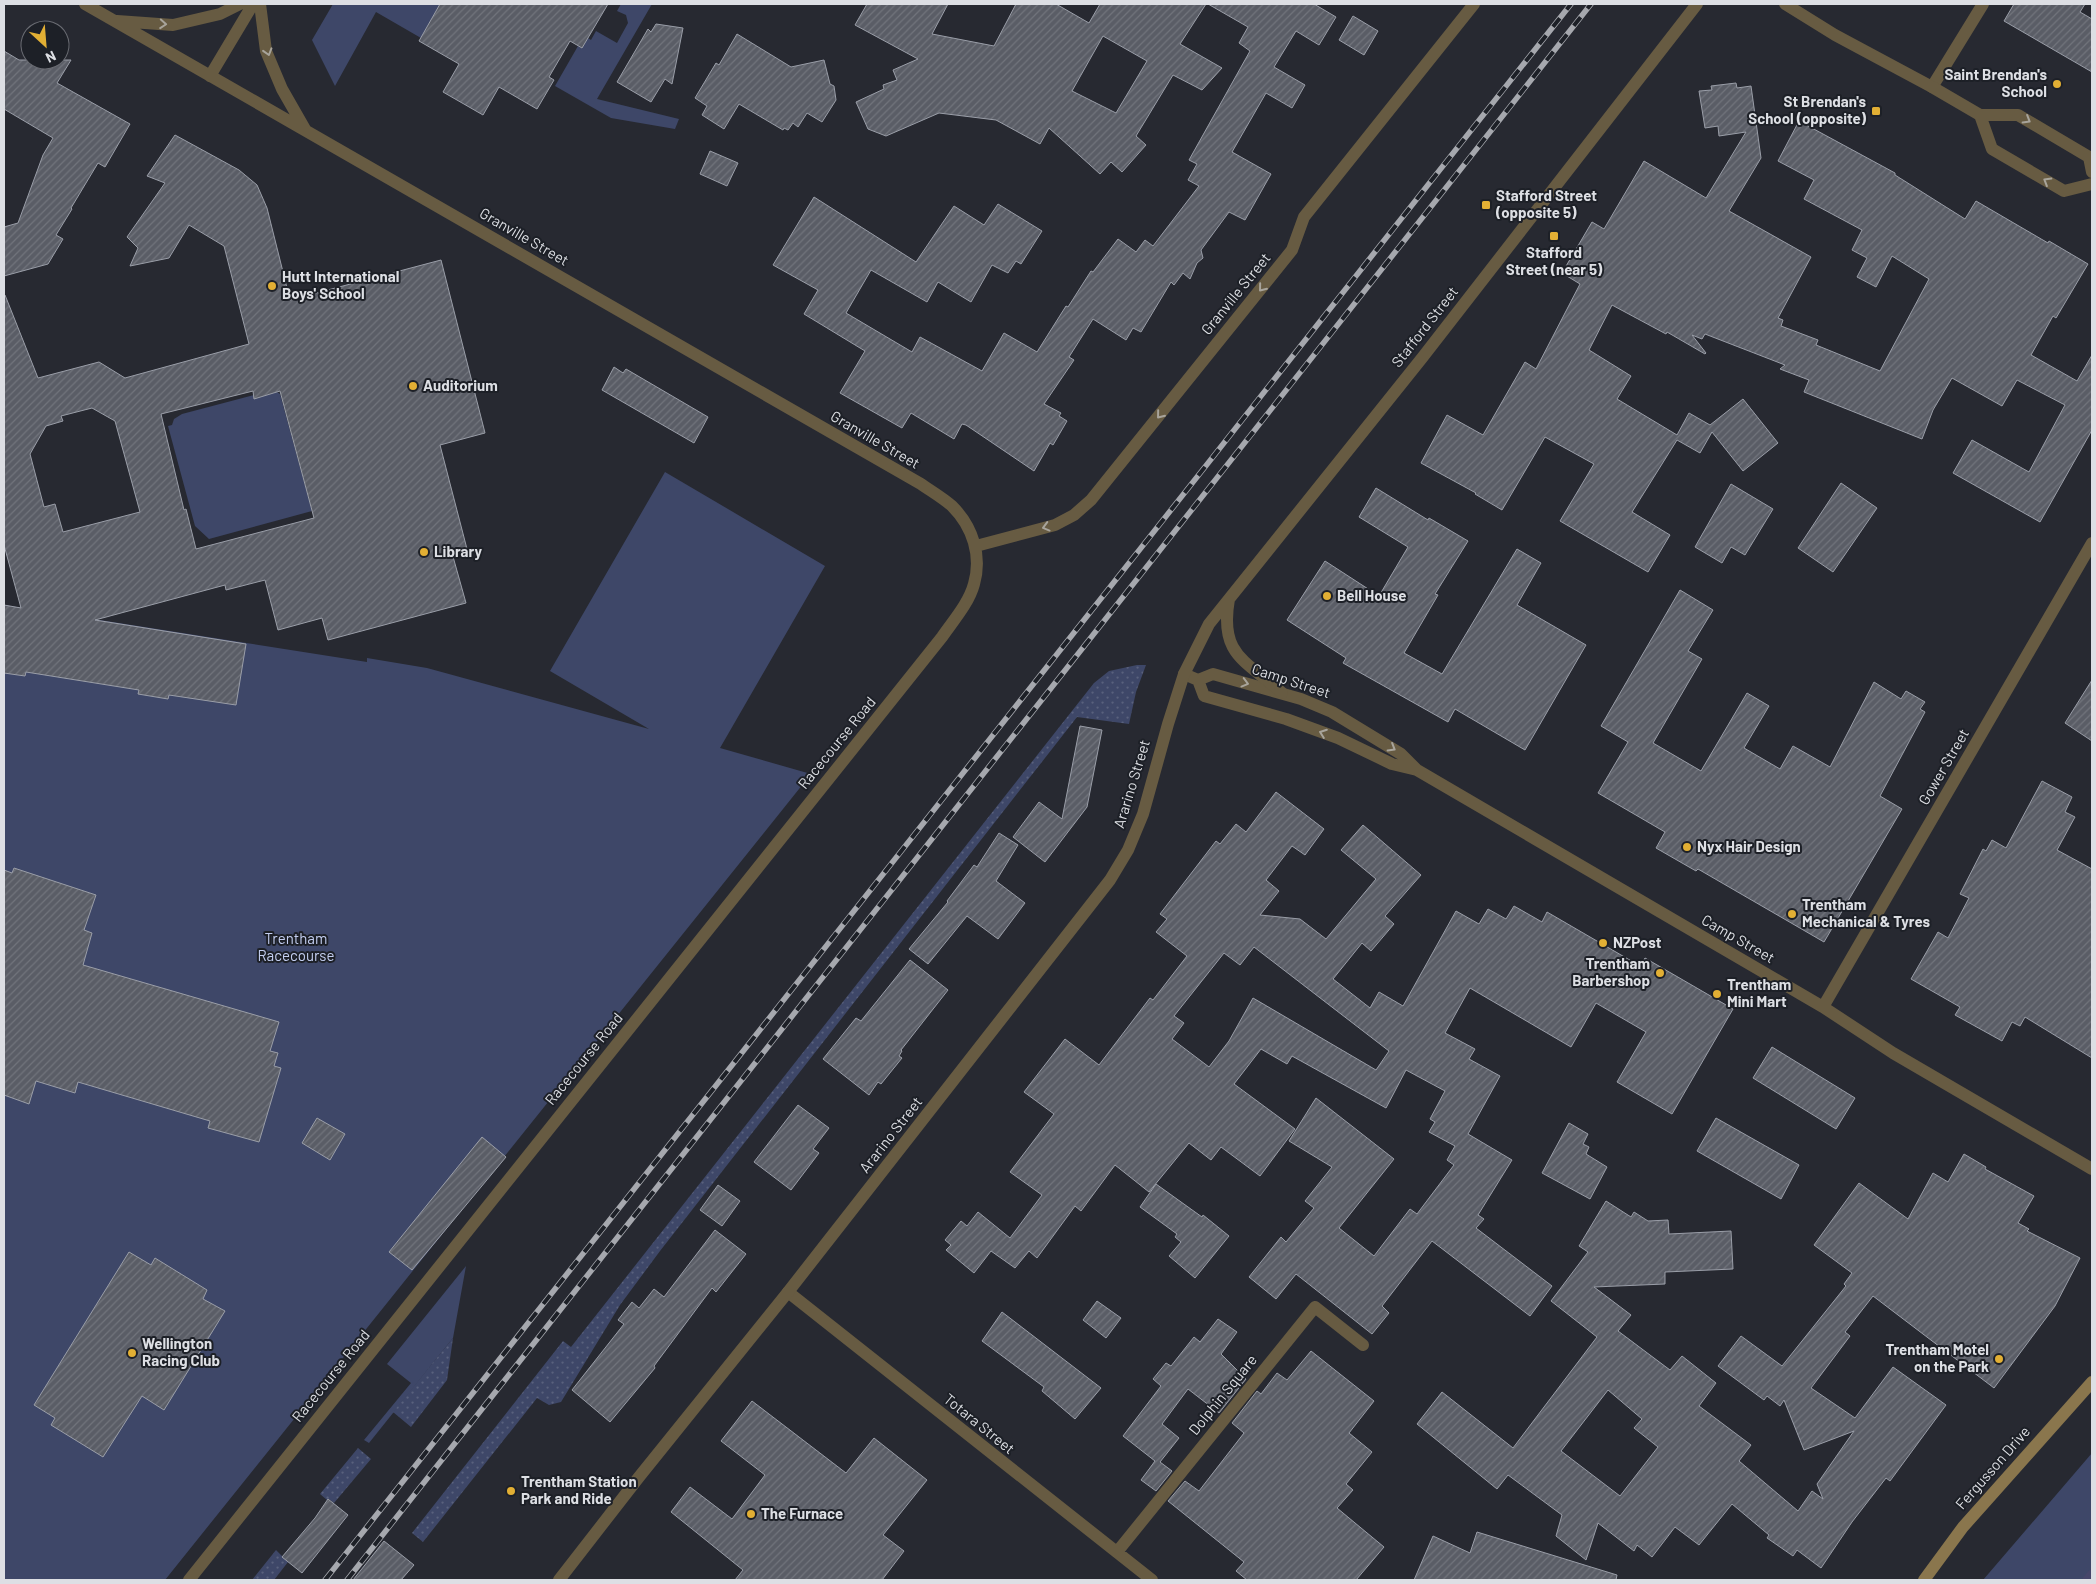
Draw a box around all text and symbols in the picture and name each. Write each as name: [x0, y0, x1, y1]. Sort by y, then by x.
one-way arrow: [160, 19, 168, 30]
north arrow: [20, 20, 70, 70]
text: N: [43, 47, 59, 67]
one-way arrow: [262, 47, 272, 55]
place label: Saint Brendan's School: [1945, 65, 2047, 100]
marker: Saint Brendan's School: [2051, 78, 2063, 90]
place label: St Brendan's School (opposite): [1748, 92, 1867, 127]
marker: St Brendan's School (opposite): [1870, 105, 1882, 117]
one-way arrow: [2021, 114, 2030, 124]
one-way arrow: [2044, 178, 2053, 188]
place label: Stafford Street (opposite 5): [1495, 186, 1597, 221]
marker: Stafford Street (opposite 5): [1480, 199, 1492, 211]
street label: Granville Street: [477, 203, 572, 269]
marker: Stafford Street (near 5): [1548, 230, 1560, 242]
place label: Stafford Street (near 5): [1506, 243, 1603, 278]
street label: Granville Street: [1197, 249, 1274, 338]
place label: Hutt International Boys' School: [282, 267, 399, 302]
marker: Hutt International Boys' School: [266, 280, 278, 292]
street label: Stafford Street: [1387, 282, 1461, 370]
one-way arrow: [1258, 283, 1267, 292]
place label: Auditorium: [423, 376, 498, 394]
marker: Auditorium: [407, 380, 419, 392]
street label: Granville Street: [828, 406, 923, 472]
one-way arrow: [1157, 409, 1165, 418]
one-way arrow: [1042, 521, 1051, 532]
place label: Library: [434, 542, 482, 560]
marker: Library: [418, 546, 430, 558]
place label: Bell House: [1337, 586, 1406, 604]
marker: Bell House: [1321, 590, 1333, 602]
street label: Camp Street: [1250, 659, 1333, 701]
one-way arrow: [1240, 677, 1248, 687]
street label: Racecourse Road: [794, 693, 879, 792]
street label: Gower Street: [1914, 725, 1972, 808]
one-way arrow: [1319, 729, 1328, 739]
street label: Ararino Street: [1109, 737, 1153, 830]
one-way arrow: [1386, 742, 1395, 752]
place label: Nyx Hair Design: [1697, 837, 1801, 855]
marker: Nyx Hair Design: [1681, 841, 1693, 853]
place label: Trentham Mechanical & Tyres: [1802, 895, 1930, 930]
marker: Trentham Mechanical & Tyres: [1786, 908, 1798, 920]
street label: Camp Street: [1699, 910, 1778, 966]
park label: Trentham Racecourse: [257, 929, 335, 964]
place label: NZPost: [1613, 933, 1662, 951]
marker: NZPost: [1597, 937, 1609, 949]
place label: Trentham Barbershop: [1572, 954, 1650, 989]
marker: Trentham Barbershop: [1654, 967, 1666, 979]
place label: Trentham Mini Mart: [1727, 975, 1791, 1010]
marker: Trentham Mini Mart: [1711, 988, 1723, 1000]
street label: Racecourse Road: [541, 1009, 626, 1108]
street label: Ararino Street: [855, 1093, 925, 1176]
street label: Racecourse Road: [288, 1326, 373, 1425]
place label: Wellington Racing Club: [142, 1334, 220, 1369]
place label: Trentham Motel on the Park: [1885, 1340, 1989, 1375]
marker: Wellington Racing Club: [126, 1347, 138, 1359]
street label: Dolphin Square: [1184, 1351, 1260, 1438]
marker: Trentham Motel on the Park: [1993, 1353, 2005, 1365]
street label: Totara Street: [941, 1389, 1019, 1457]
street label: Fergusson Drive: [1951, 1422, 2033, 1513]
place label: Trentham Station Park and Ride: [521, 1472, 637, 1507]
marker: Trentham Station Park and Ride: [505, 1485, 517, 1497]
place label: The Furnace: [761, 1504, 843, 1522]
marker: The Furnace: [745, 1508, 757, 1520]

